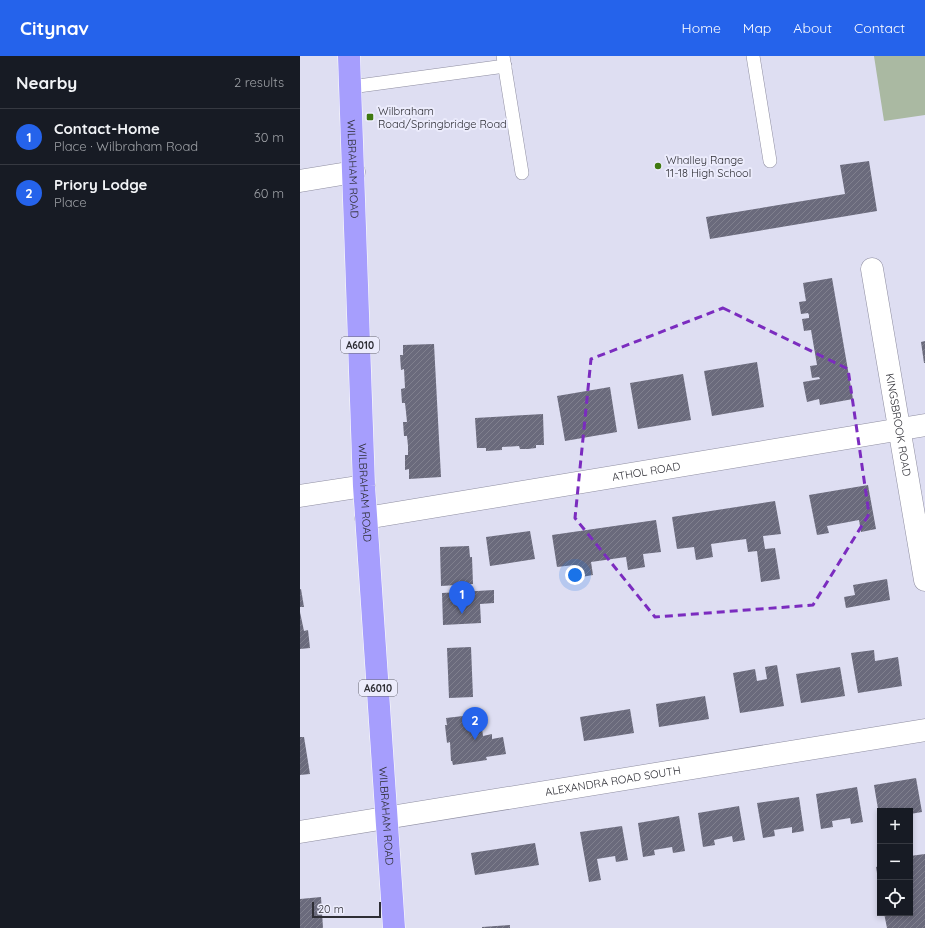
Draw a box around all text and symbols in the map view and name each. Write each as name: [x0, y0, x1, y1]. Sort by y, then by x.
text: Citynav: [20, 16, 89, 40]
text: Home: [682, 19, 721, 37]
text: Map: [743, 19, 771, 37]
text: About: [793, 19, 832, 37]
text: Contact: [854, 19, 905, 37]
text: Nearby: [16, 72, 77, 93]
text: 2 results: [234, 74, 284, 90]
place label: Wilbraham Road/Springbridge Road: [378, 104, 507, 131]
marker: Wilbraham Road/Springbridge Road: [365, 112, 375, 122]
text: Contact-Home: [54, 119, 160, 138]
street label: WILBRAHAM ROAD: [344, 119, 362, 219]
text: 1: [26, 129, 32, 145]
text: 30 m: [254, 129, 284, 145]
text: Place · Wilbraham Road: [54, 138, 198, 154]
place label: Whalley Range 11-18 High School: [666, 153, 751, 180]
marker: Whalley Range 11-18 High School: [653, 161, 663, 171]
text: Priory Lodge: [54, 175, 147, 194]
text: 2: [25, 185, 33, 201]
text: 60 m: [254, 185, 284, 201]
text: Place: [54, 194, 87, 210]
road number: A6010: [341, 337, 379, 353]
street label: KINGSBROOK ROAD: [883, 372, 914, 478]
street label: WILBRAHAM ROAD: [356, 443, 375, 543]
street label: ATHOL ROAD: [611, 459, 681, 484]
your location: [565, 565, 585, 585]
pin: 1: [449, 581, 475, 614]
road number: A6010: [359, 680, 397, 696]
pin: 2: [462, 707, 488, 740]
street label: ALEXANDRA ROAD SOUTH: [544, 763, 682, 799]
street label: WILBRAHAM ROAD: [376, 766, 397, 866]
map controls: [877, 808, 913, 916]
button: +: [877, 808, 913, 844]
button: −: [877, 844, 913, 880]
button: locate: [877, 880, 913, 916]
scale bar: [312, 900, 381, 919]
text: 20 m: [318, 902, 344, 916]

